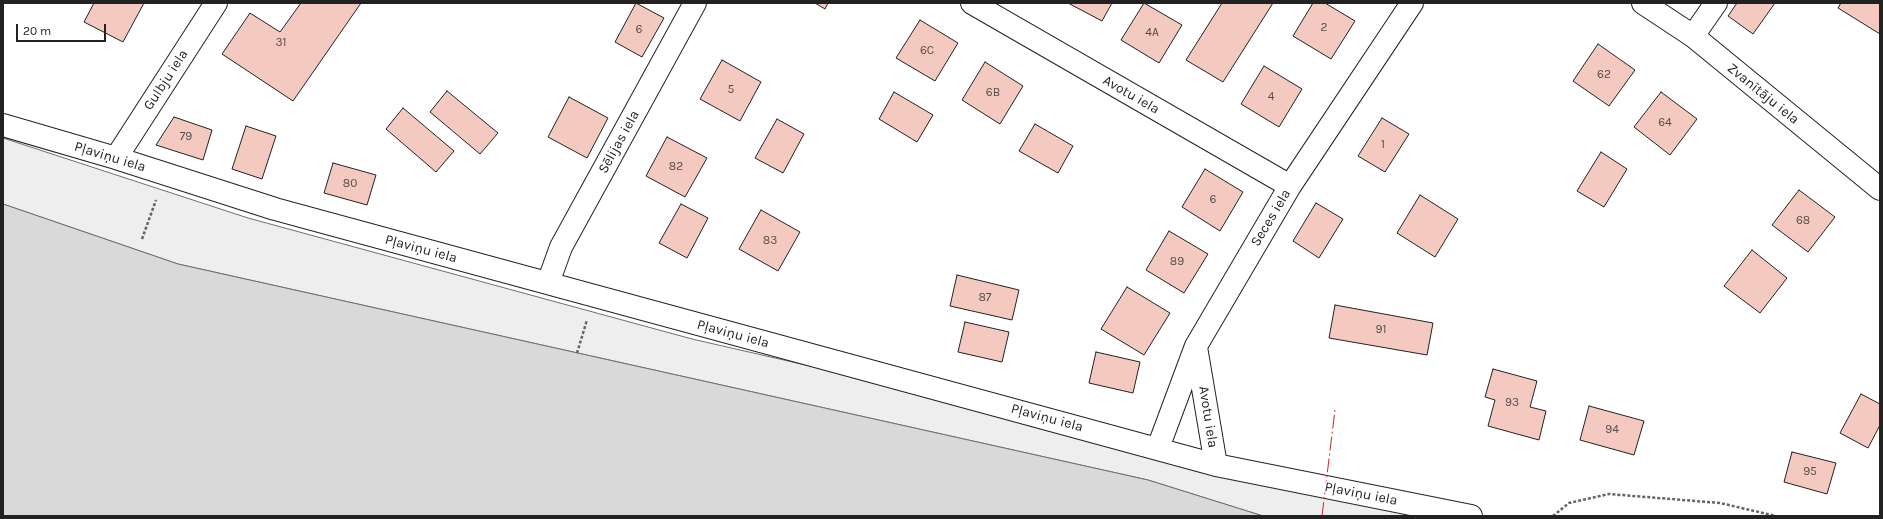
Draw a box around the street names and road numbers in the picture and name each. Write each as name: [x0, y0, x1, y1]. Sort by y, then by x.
street label: Gulbju iela: [140, 47, 192, 113]
street label: Zvanītāju iela: [1724, 60, 1802, 128]
street label: Avotu iela: [1100, 72, 1162, 118]
street label: Sēlijas iela: [595, 108, 643, 176]
street label: Pļaviņu iela: [72, 138, 148, 176]
street label: Seces iela: [1247, 186, 1295, 250]
street label: Pļaviņu iela: [383, 231, 459, 267]
street label: Pļaviņu iela: [695, 316, 771, 352]
street label: Avotu iela: [1195, 385, 1221, 449]
street label: Pļaviņu iela: [1009, 400, 1085, 436]
street label: Pļaviņu iela: [1323, 479, 1399, 509]

